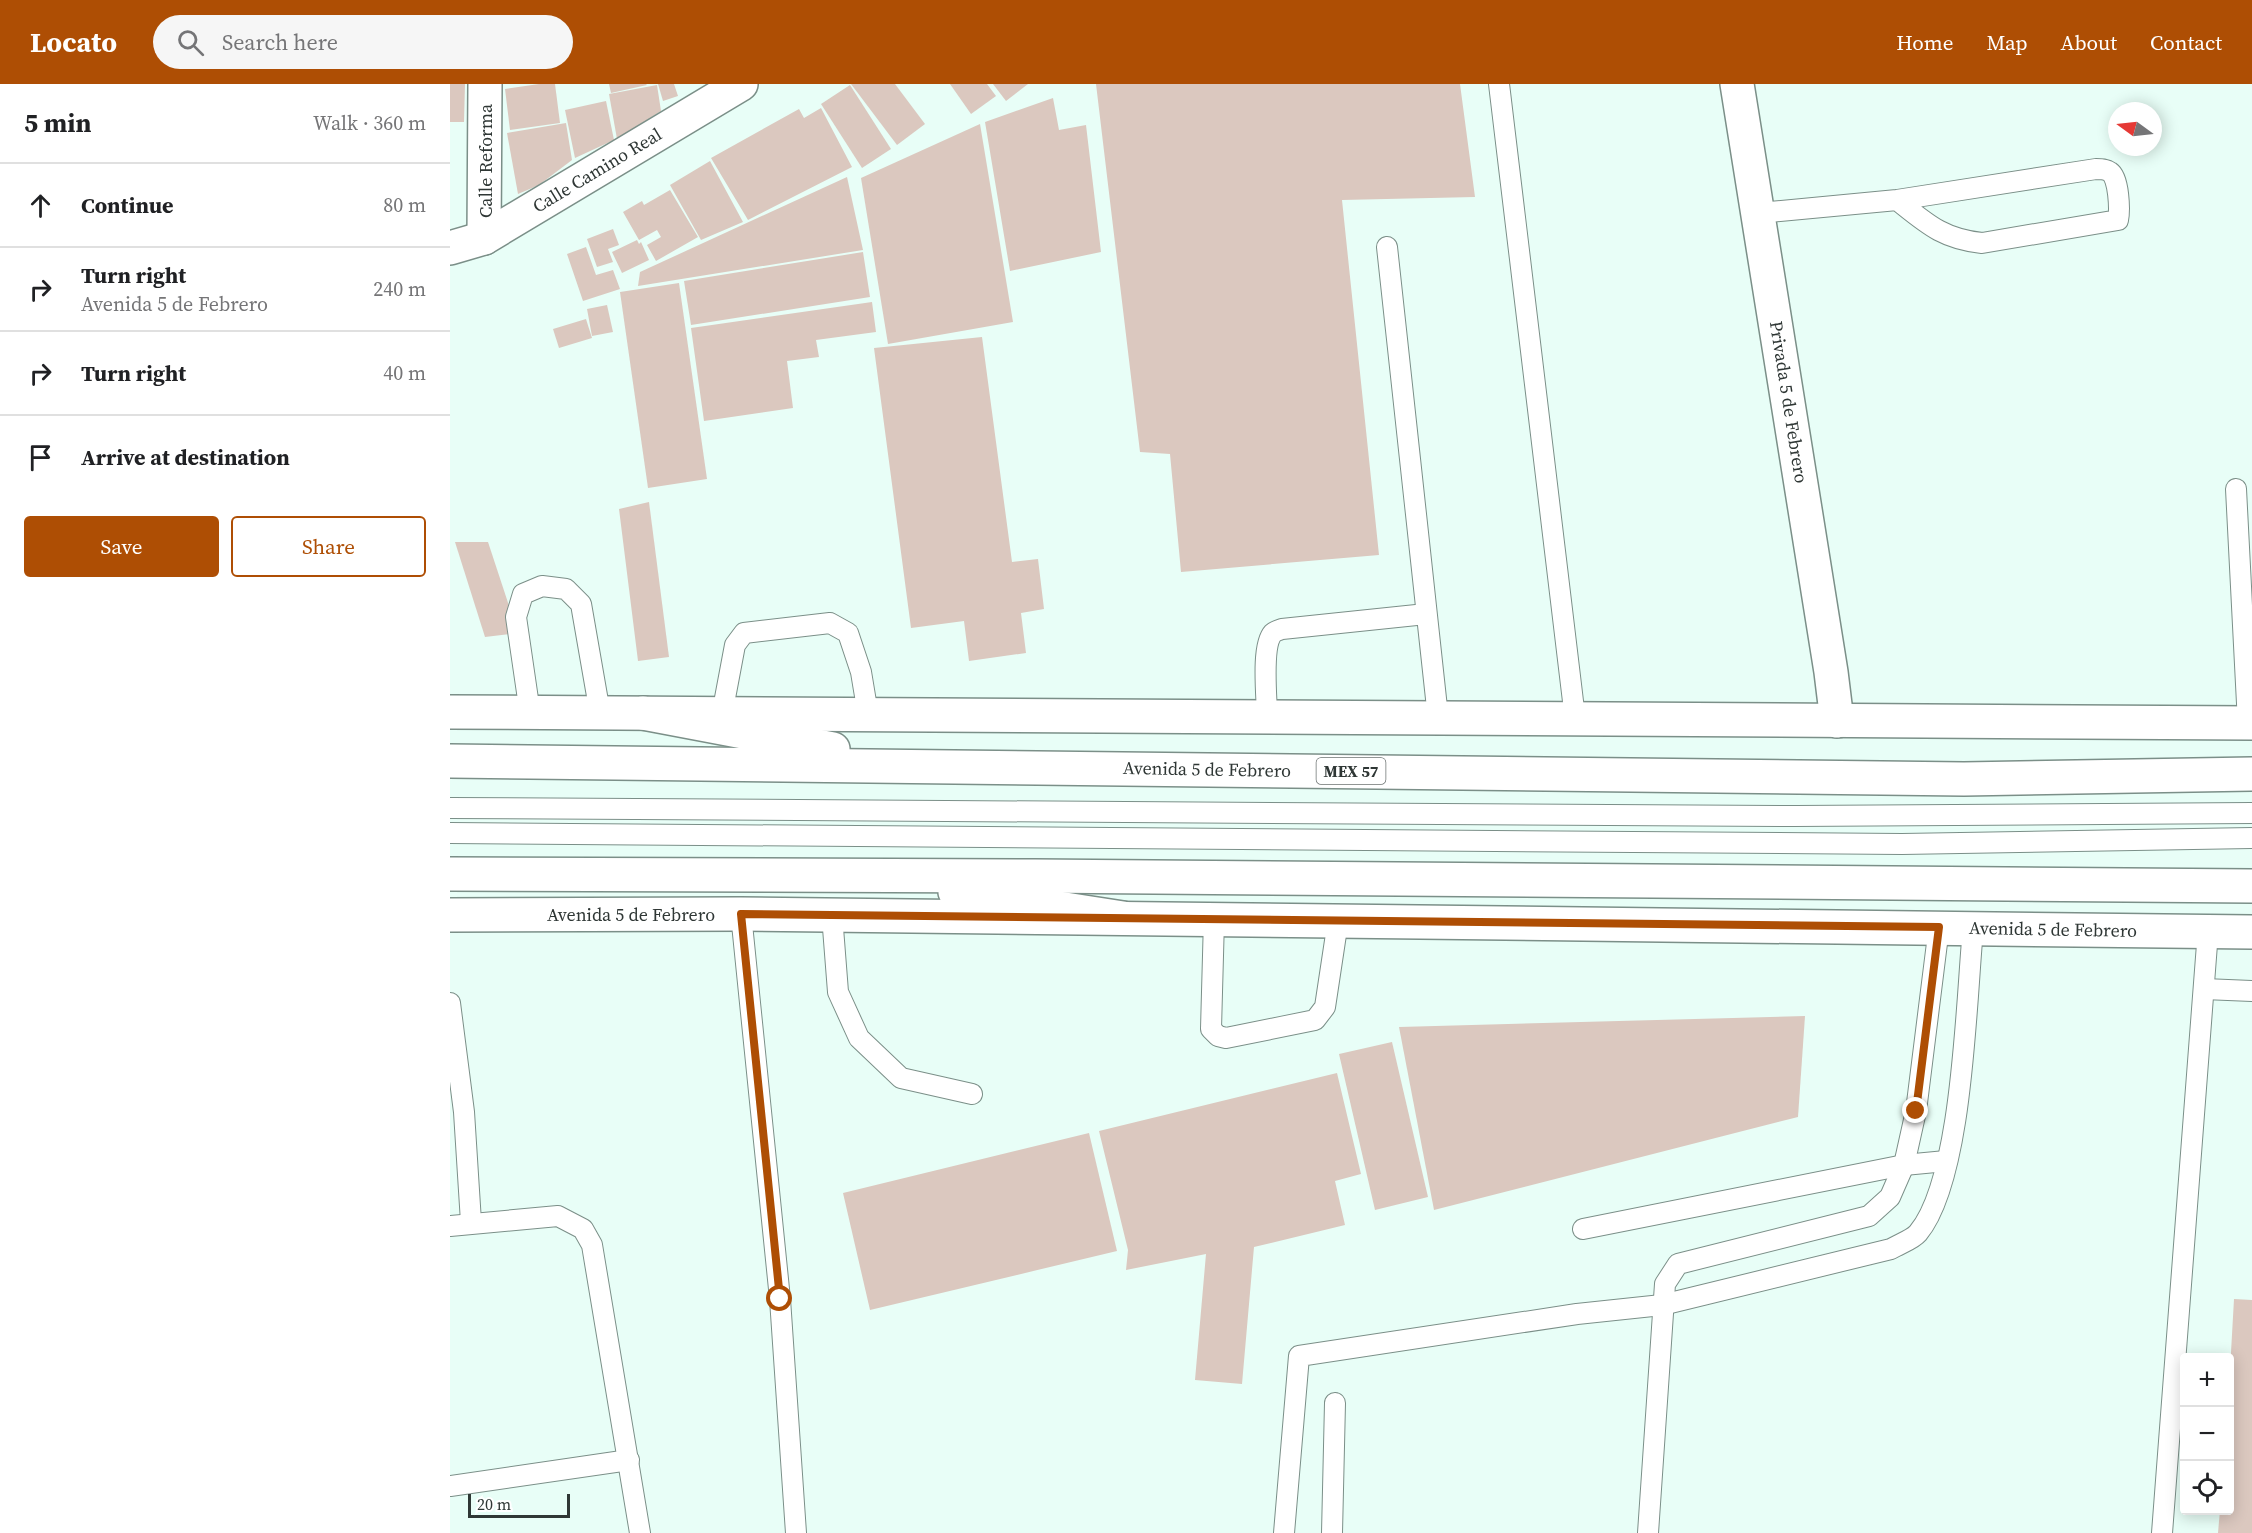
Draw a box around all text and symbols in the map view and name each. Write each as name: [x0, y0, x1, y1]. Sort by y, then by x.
search box: [153, 15, 573, 69]
text: Locato: [30, 23, 117, 61]
icon: search: [174, 26, 207, 59]
text: Search here: [222, 27, 338, 57]
text: Home: [1896, 28, 1954, 57]
text: Map: [1987, 28, 2028, 57]
text: About: [2061, 28, 2117, 57]
text: Contact: [2150, 28, 2222, 57]
north arrow: [2108, 102, 2162, 156]
street label: Calle Reforma: [473, 103, 498, 218]
text: 5 min: [24, 105, 91, 141]
text: Walk · 360 m: [313, 109, 426, 137]
street label: Calle Camino Real: [528, 122, 666, 218]
icon: ahead: [24, 189, 57, 222]
text: Continue: [81, 190, 174, 220]
text: 80 m: [383, 191, 426, 219]
text: Turn right: [81, 260, 186, 290]
icon: right: [24, 273, 57, 306]
text: 240 m: [373, 275, 426, 303]
text: Avenida 5 de Febrero: [81, 290, 268, 318]
street label: Privada 5 de Febrero: [1764, 319, 1814, 485]
icon: right: [24, 357, 57, 390]
text: Turn right: [81, 358, 186, 388]
text: 40 m: [383, 359, 426, 387]
icon: arrive: [24, 441, 57, 474]
text: Arrive at destination: [81, 442, 290, 472]
button: Save: [24, 516, 219, 577]
button: Share: [231, 516, 426, 577]
street label: Avenida 5 de Febrero: [1123, 755, 1291, 783]
road number: MEX 57: [1316, 758, 1386, 784]
street label: Avenida 5 de Febrero: [547, 902, 715, 927]
street label: Avenida 5 de Febrero: [1969, 915, 2137, 943]
route end: [1902, 1097, 1928, 1123]
route start: [766, 1285, 792, 1311]
map controls: [2180, 1353, 2234, 1515]
button: +: [2180, 1353, 2234, 1407]
button: −: [2180, 1407, 2234, 1461]
button: locate: [2180, 1461, 2234, 1515]
scale bar: [468, 1491, 570, 1518]
text: 20 m: [477, 1493, 511, 1515]

